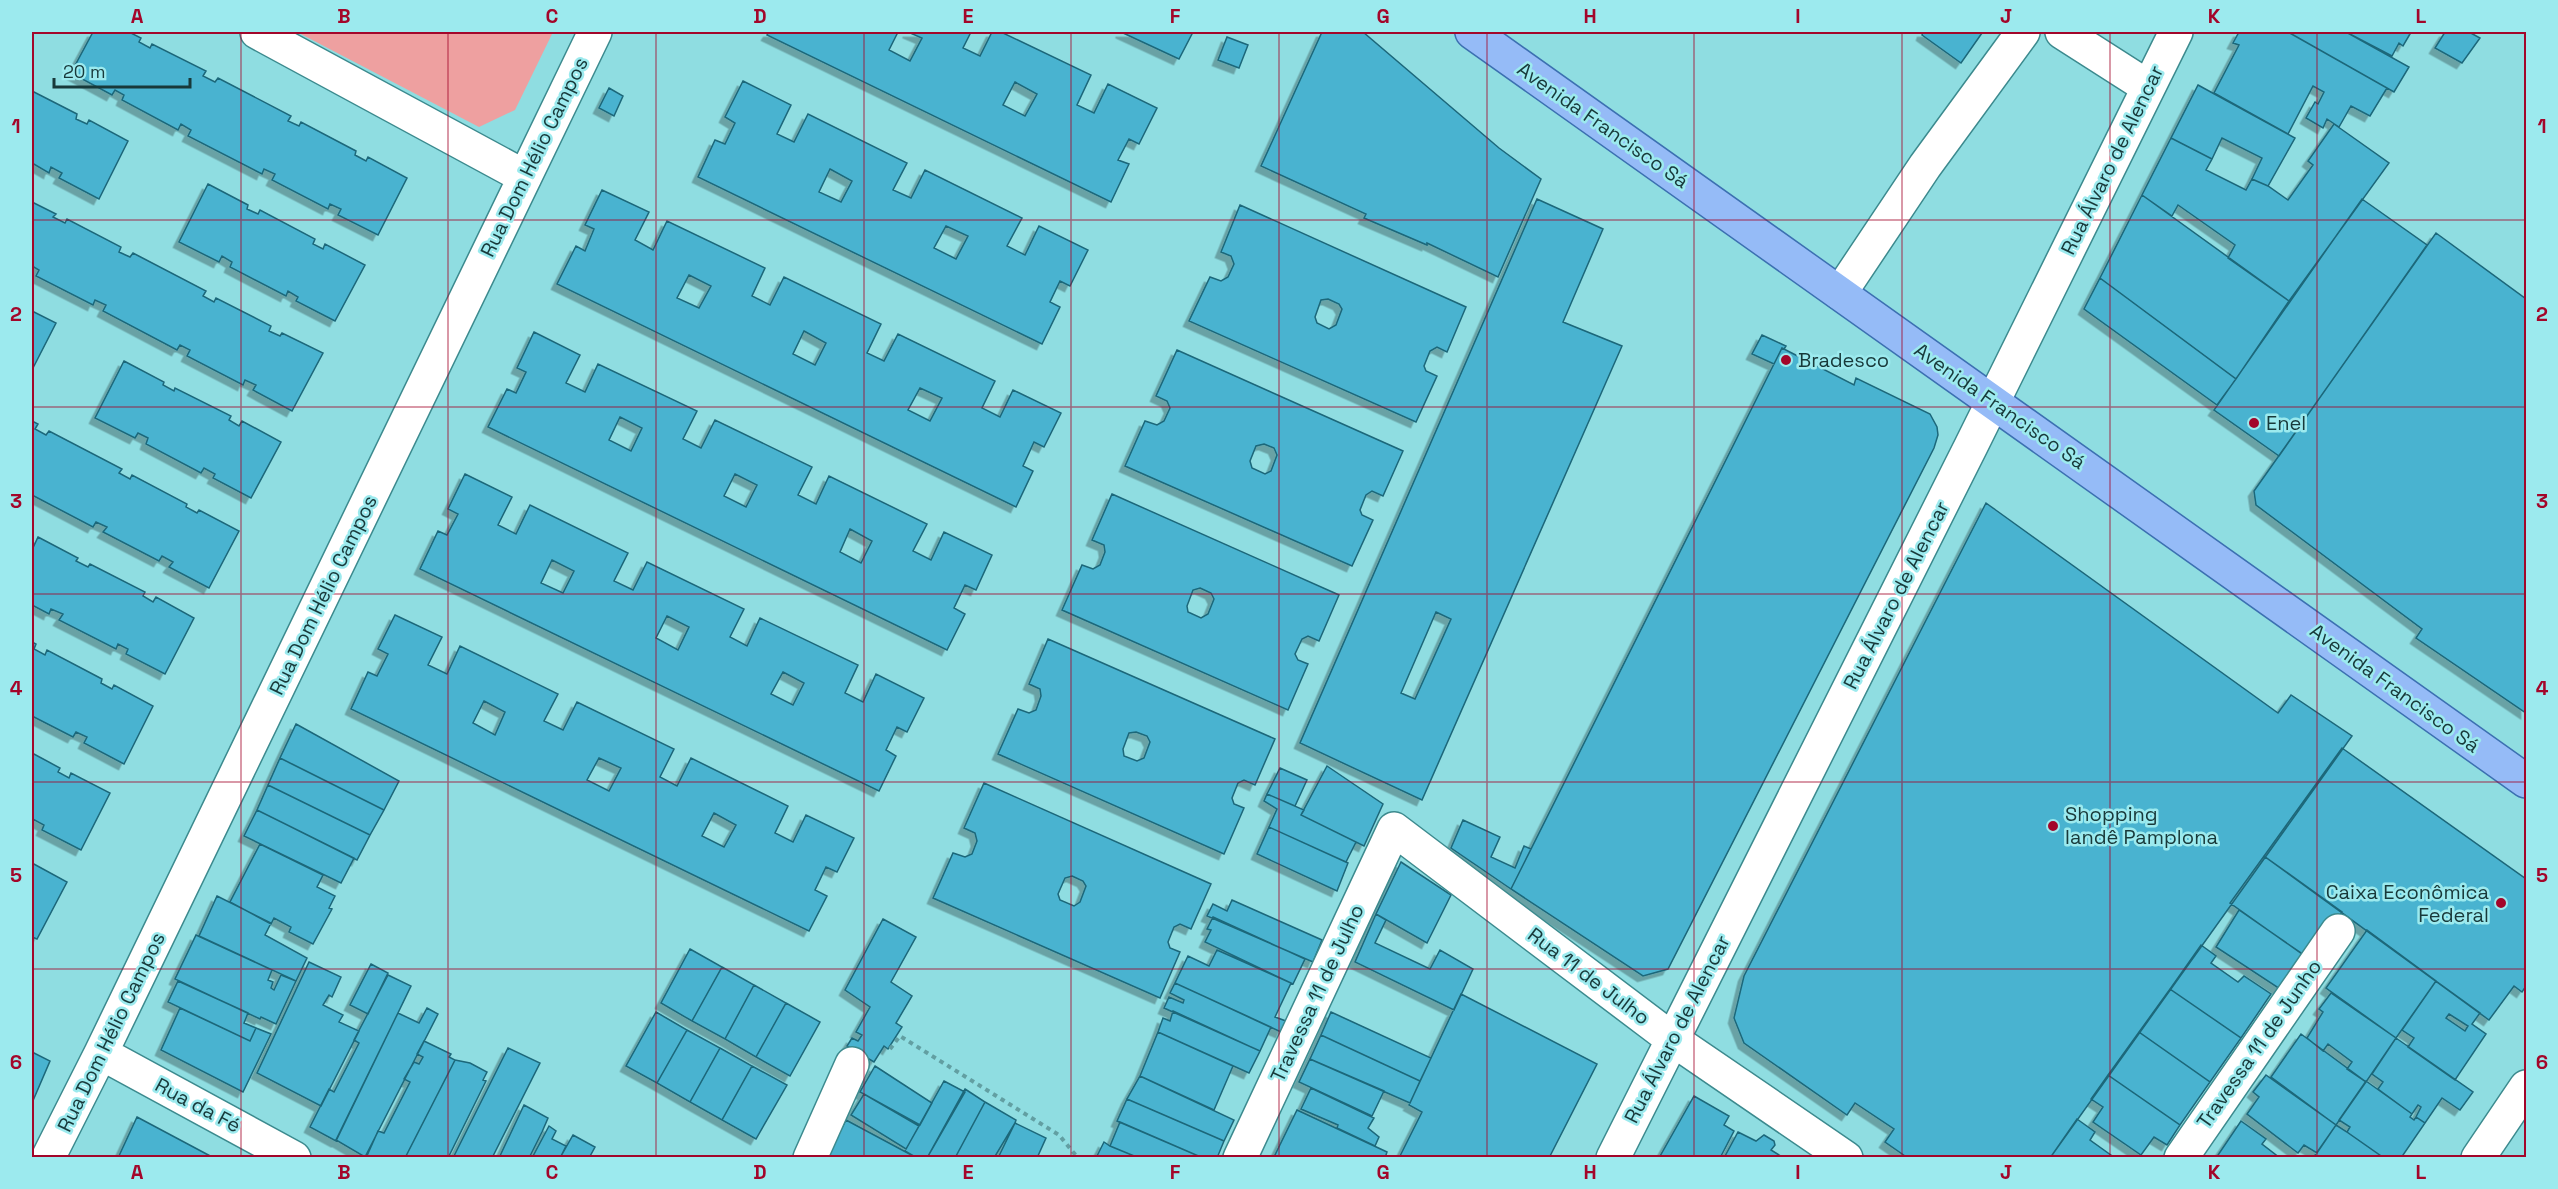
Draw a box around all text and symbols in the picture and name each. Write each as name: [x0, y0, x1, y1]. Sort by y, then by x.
text: A: [131, 3, 144, 29]
text: B: [337, 3, 351, 29]
text: C: [546, 3, 559, 29]
text: D: [753, 3, 767, 29]
text: E: [962, 3, 974, 29]
text: F: [1170, 3, 1181, 29]
text: G: [1376, 3, 1390, 29]
text: H: [1583, 3, 1597, 29]
text: I: [1795, 3, 1801, 29]
text: J: [2000, 3, 2012, 29]
text: K: [2208, 3, 2221, 29]
text: L: [2416, 3, 2427, 29]
scale bar: [54, 51, 190, 89]
street label: Rua Dom Hélio Campos: [474, 53, 594, 261]
street label: Avenida Francisco Sá: [1512, 56, 1694, 194]
text: 20 m: [63, 60, 106, 83]
street label: Rua Álvaro de Alencar: [2055, 61, 2169, 259]
text: 1: [11, 113, 21, 139]
text: 1: [2537, 113, 2547, 139]
text: 2: [10, 301, 22, 327]
text: 2: [2536, 301, 2548, 327]
street label: Avenida Francisco Sá: [1909, 337, 2091, 475]
place label: Bradesco: [1798, 347, 1889, 373]
marker: Bradesco: [1779, 353, 1793, 367]
place label: Enel: [2266, 410, 2306, 436]
marker: Enel: [2247, 416, 2261, 430]
text: 3: [10, 488, 22, 514]
text: 3: [2536, 488, 2548, 514]
street label: Rua Dom Hélio Campos: [263, 491, 383, 699]
street label: Rua Álvaro de Alencar: [1837, 497, 1955, 693]
street label: Avenida Francisco Sá: [2305, 618, 2485, 758]
text: 4: [10, 675, 23, 701]
text: 4: [2536, 675, 2549, 701]
place label: Shopping Iandê Pamplona: [2065, 801, 2218, 850]
marker: Shopping Iandê Pamplona: [2046, 819, 2060, 833]
text: 5: [10, 862, 22, 888]
text: 5: [2536, 862, 2548, 888]
place label: Caixa Econômica Federal: [2326, 879, 2489, 928]
marker: Caixa Econômica Federal: [2494, 896, 2508, 910]
street label: Travessa 11 de Julho: [1264, 900, 1370, 1086]
street label: Rua 11 de Julho: [1523, 922, 1655, 1030]
street label: Rua Dom Hélio Campos: [51, 928, 171, 1136]
street label: Rua Álvaro de Alencar: [1618, 931, 1736, 1127]
street label: Travessa 11 de Junho: [2191, 954, 2327, 1134]
text: 6: [10, 1049, 22, 1075]
text: 6: [2536, 1049, 2548, 1075]
street label: Rua da Fé: [151, 1072, 245, 1138]
text: A: [131, 1159, 144, 1185]
text: B: [337, 1159, 351, 1185]
text: C: [546, 1159, 559, 1185]
text: D: [753, 1159, 767, 1185]
text: E: [962, 1159, 974, 1185]
text: F: [1170, 1159, 1181, 1185]
text: G: [1376, 1159, 1390, 1185]
text: H: [1583, 1159, 1597, 1185]
text: I: [1795, 1159, 1801, 1185]
text: J: [2000, 1159, 2012, 1185]
text: K: [2208, 1159, 2221, 1185]
text: L: [2416, 1159, 2427, 1185]

